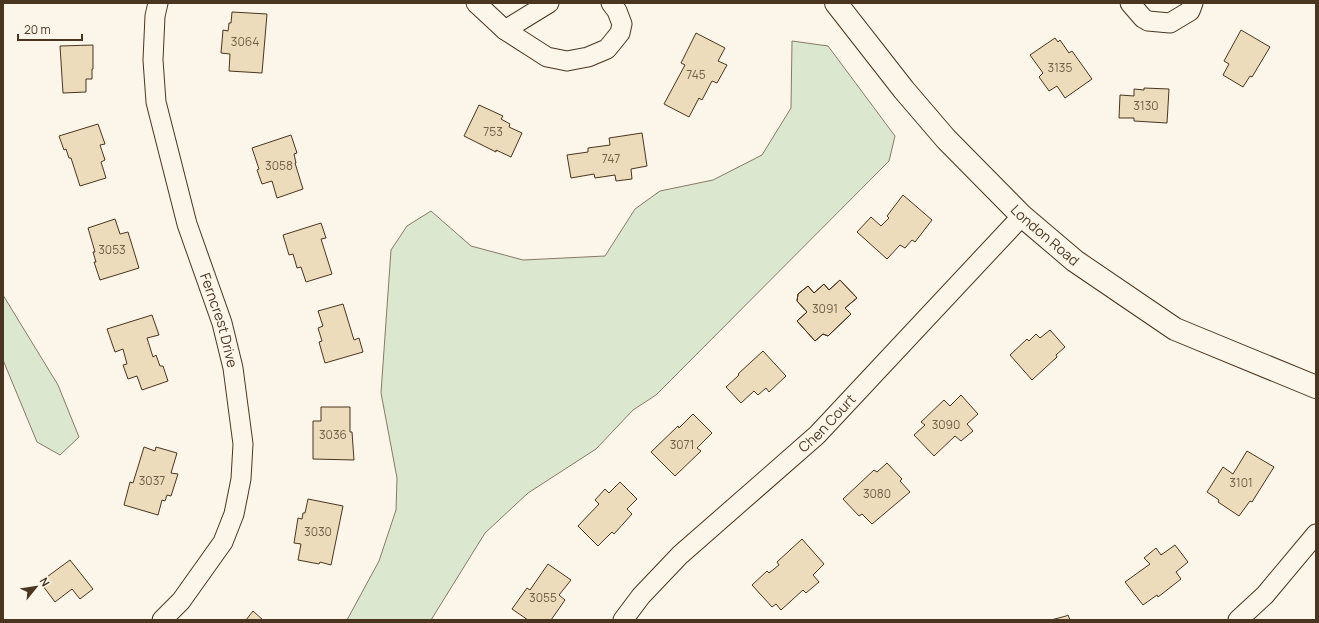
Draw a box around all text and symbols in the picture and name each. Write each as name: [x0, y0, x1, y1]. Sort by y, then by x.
scale bar: [18, 16, 82, 42]
text: 20 m: [24, 21, 51, 38]
house number: 3064: [231, 33, 259, 50]
house number: 3135: [1048, 59, 1073, 76]
house number: 745: [686, 66, 706, 83]
house number: 3130: [1133, 97, 1159, 114]
house number: 753: [483, 123, 503, 140]
house number: 747: [602, 150, 620, 167]
house number: 3058: [265, 157, 293, 174]
street label: London Road: [1007, 200, 1083, 270]
house number: 3053: [98, 241, 126, 258]
street label: Ferncrest Drive: [196, 270, 243, 369]
house number: 3091: [812, 300, 838, 317]
street label: Chen Court: [794, 389, 860, 456]
house number: 3090: [932, 416, 960, 433]
house number: 3036: [319, 426, 347, 443]
house number: 3071: [670, 436, 694, 453]
house number: 3037: [139, 472, 165, 489]
house number: 3101: [1229, 474, 1253, 491]
house number: 3080: [863, 485, 891, 502]
house number: 3030: [304, 523, 332, 540]
north arrow: [16, 567, 56, 607]
text: N: [37, 575, 54, 589]
house number: 3055: [529, 589, 557, 606]

